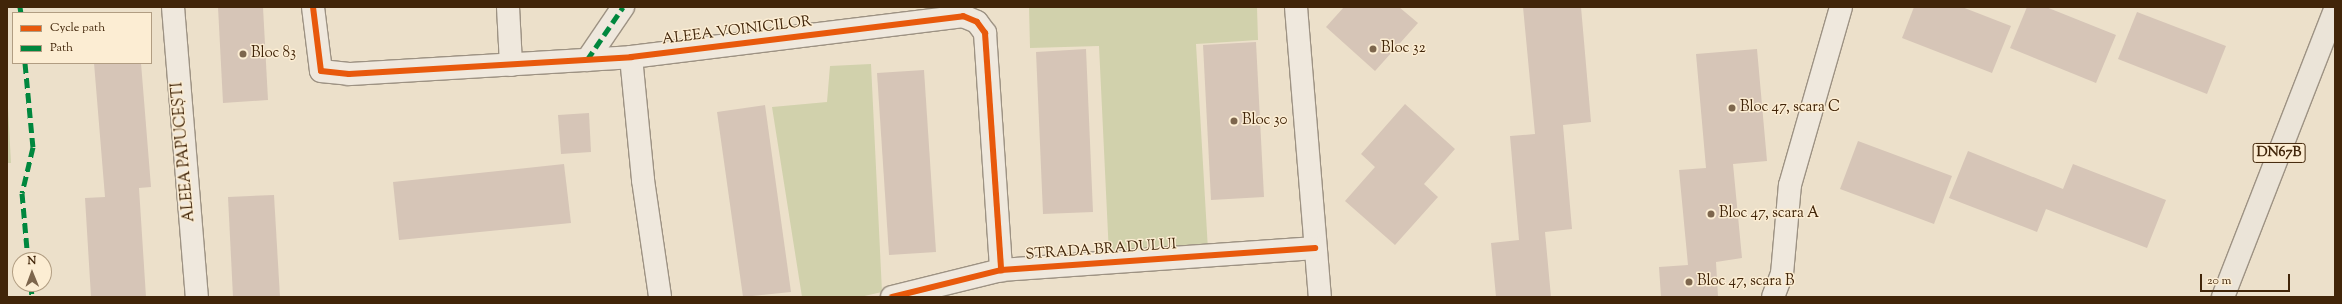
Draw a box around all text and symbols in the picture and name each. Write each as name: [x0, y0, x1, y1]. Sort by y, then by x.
legend: [12, 12, 152, 64]
street label: ALEEA VOINICILOR: [661, 13, 813, 49]
text: Cycle path: [50, 19, 105, 37]
text: Path: [50, 39, 73, 57]
place label: Bloc 32: [1381, 40, 1426, 58]
marker: Bloc 32: [1368, 44, 1378, 54]
place label: Bloc 83: [251, 45, 296, 63]
marker: Bloc 83: [238, 49, 248, 59]
street label: ALEEA PAPUCEȘTI: [169, 81, 199, 223]
place label: Bloc 47, scara C: [1740, 99, 1840, 117]
marker: Bloc 47, scara C: [1727, 103, 1737, 113]
place label: Bloc 30: [1242, 112, 1287, 130]
marker: Bloc 30: [1229, 116, 1239, 126]
road number: DN67B: [2252, 141, 2306, 165]
place label: Bloc 47, scara A: [1719, 205, 1819, 223]
marker: Bloc 47, scara A: [1706, 209, 1716, 219]
street label: STRADA BRADULUI: [1025, 236, 1177, 264]
north arrow: [12, 252, 52, 292]
text: N: [27, 253, 36, 269]
scale bar: [2202, 266, 2292, 292]
text: 20 m: [2207, 272, 2231, 290]
place label: Bloc 47, scara B: [1697, 273, 1794, 291]
marker: Bloc 47, scara B: [1684, 277, 1694, 287]

